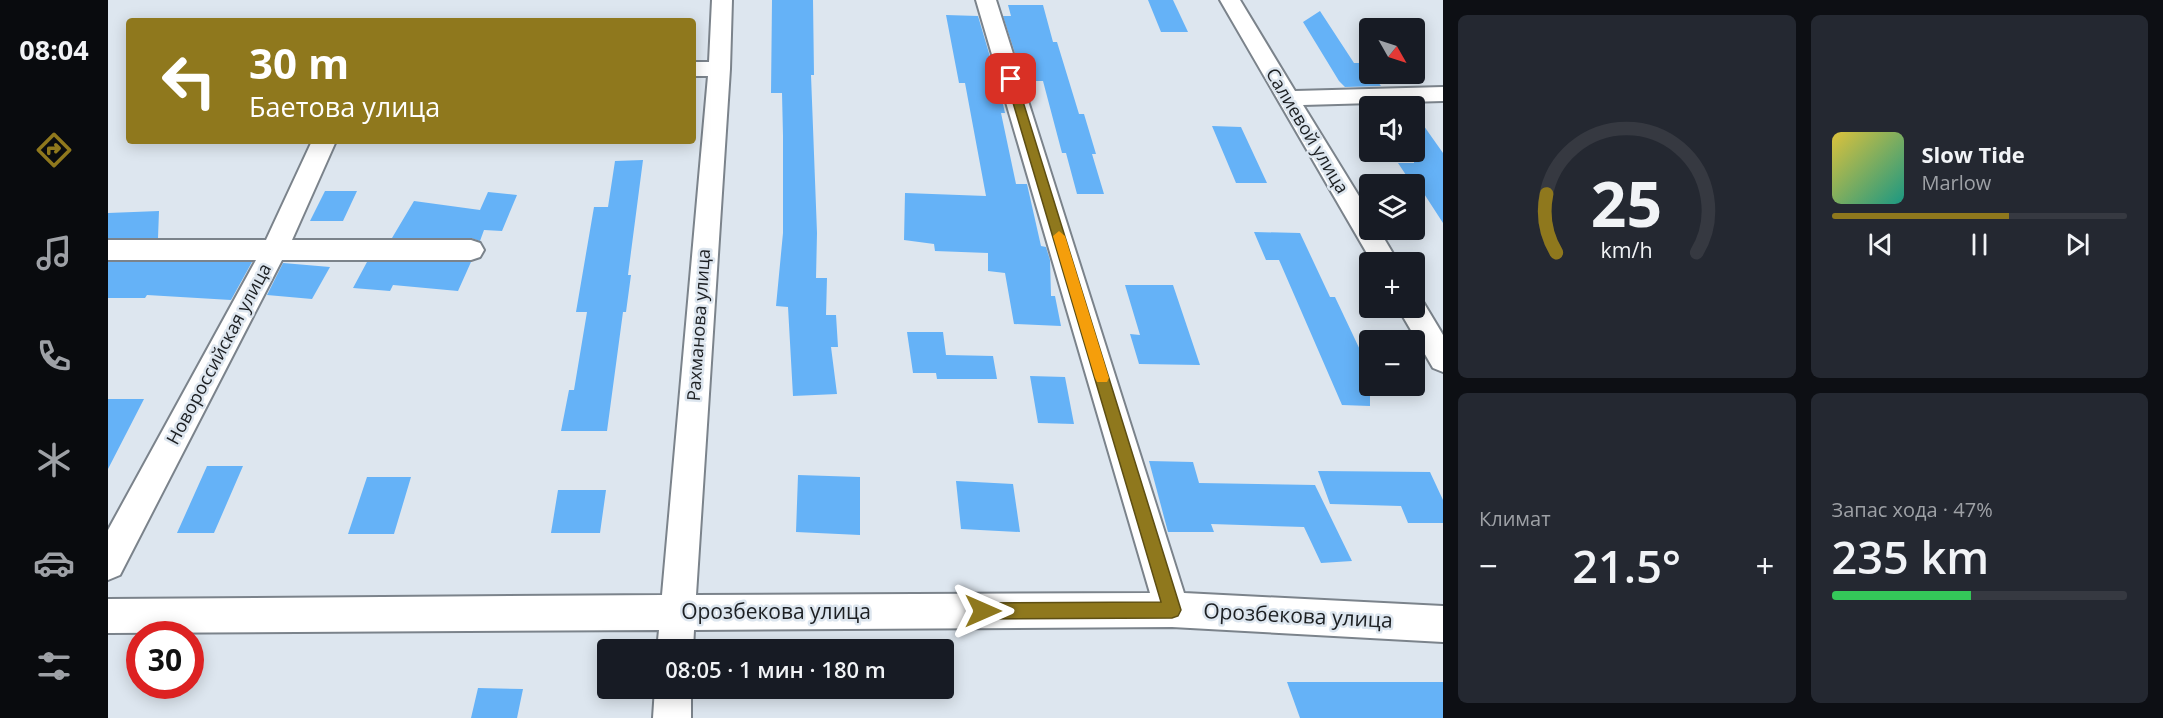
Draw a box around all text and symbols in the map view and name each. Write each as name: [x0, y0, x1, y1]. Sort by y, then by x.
north arrow: [1359, 18, 1425, 84]
map controls: [1359, 18, 1425, 396]
text: 08:04: [19, 31, 89, 68]
text: 30 m: [249, 34, 349, 91]
icon: left: [150, 42, 228, 120]
pin: [985, 53, 1036, 104]
icon: arrive: [994, 62, 1027, 95]
street label: Салиевой улица: [1261, 63, 1355, 198]
text: Баетова улица: [249, 88, 440, 125]
button: sound: [1359, 96, 1425, 162]
icon: directions: [33, 129, 75, 171]
text: Slow Tide: [1922, 139, 2025, 169]
text: 25: [1591, 161, 1662, 246]
text: Marlow: [1922, 169, 1991, 196]
button: layers: [1359, 174, 1425, 240]
icon: previous: [1864, 228, 1897, 261]
icon: pause: [1963, 228, 1996, 261]
icon: next: [2061, 228, 2094, 261]
icon: music: [33, 232, 75, 274]
text: km/h: [1601, 236, 1653, 265]
street label: Рахманова улица: [681, 248, 715, 402]
button: +: [1359, 252, 1425, 318]
street label: Новороссийская улица: [160, 259, 276, 448]
button: −: [1359, 330, 1425, 396]
icon: phone: [33, 335, 75, 377]
icon: climate: [33, 439, 75, 481]
text: Запас хода · 47%: [1832, 496, 1993, 523]
text: Климат: [1479, 505, 1551, 532]
text: 235 km: [1832, 526, 1989, 587]
text: 21.5°: [1572, 535, 1681, 596]
icon: car: [33, 542, 75, 584]
text: −: [1479, 543, 1498, 588]
text: +: [1756, 543, 1774, 588]
position arrow: [951, 579, 1015, 643]
street label: Орозбекова улица: [1203, 596, 1393, 634]
street label: Орозбекова улица: [681, 597, 871, 625]
speed limit sign: 30: [126, 621, 204, 699]
icon: filters: [33, 645, 75, 687]
text: 08:05 · 1 мин · 180 m: [665, 654, 886, 684]

